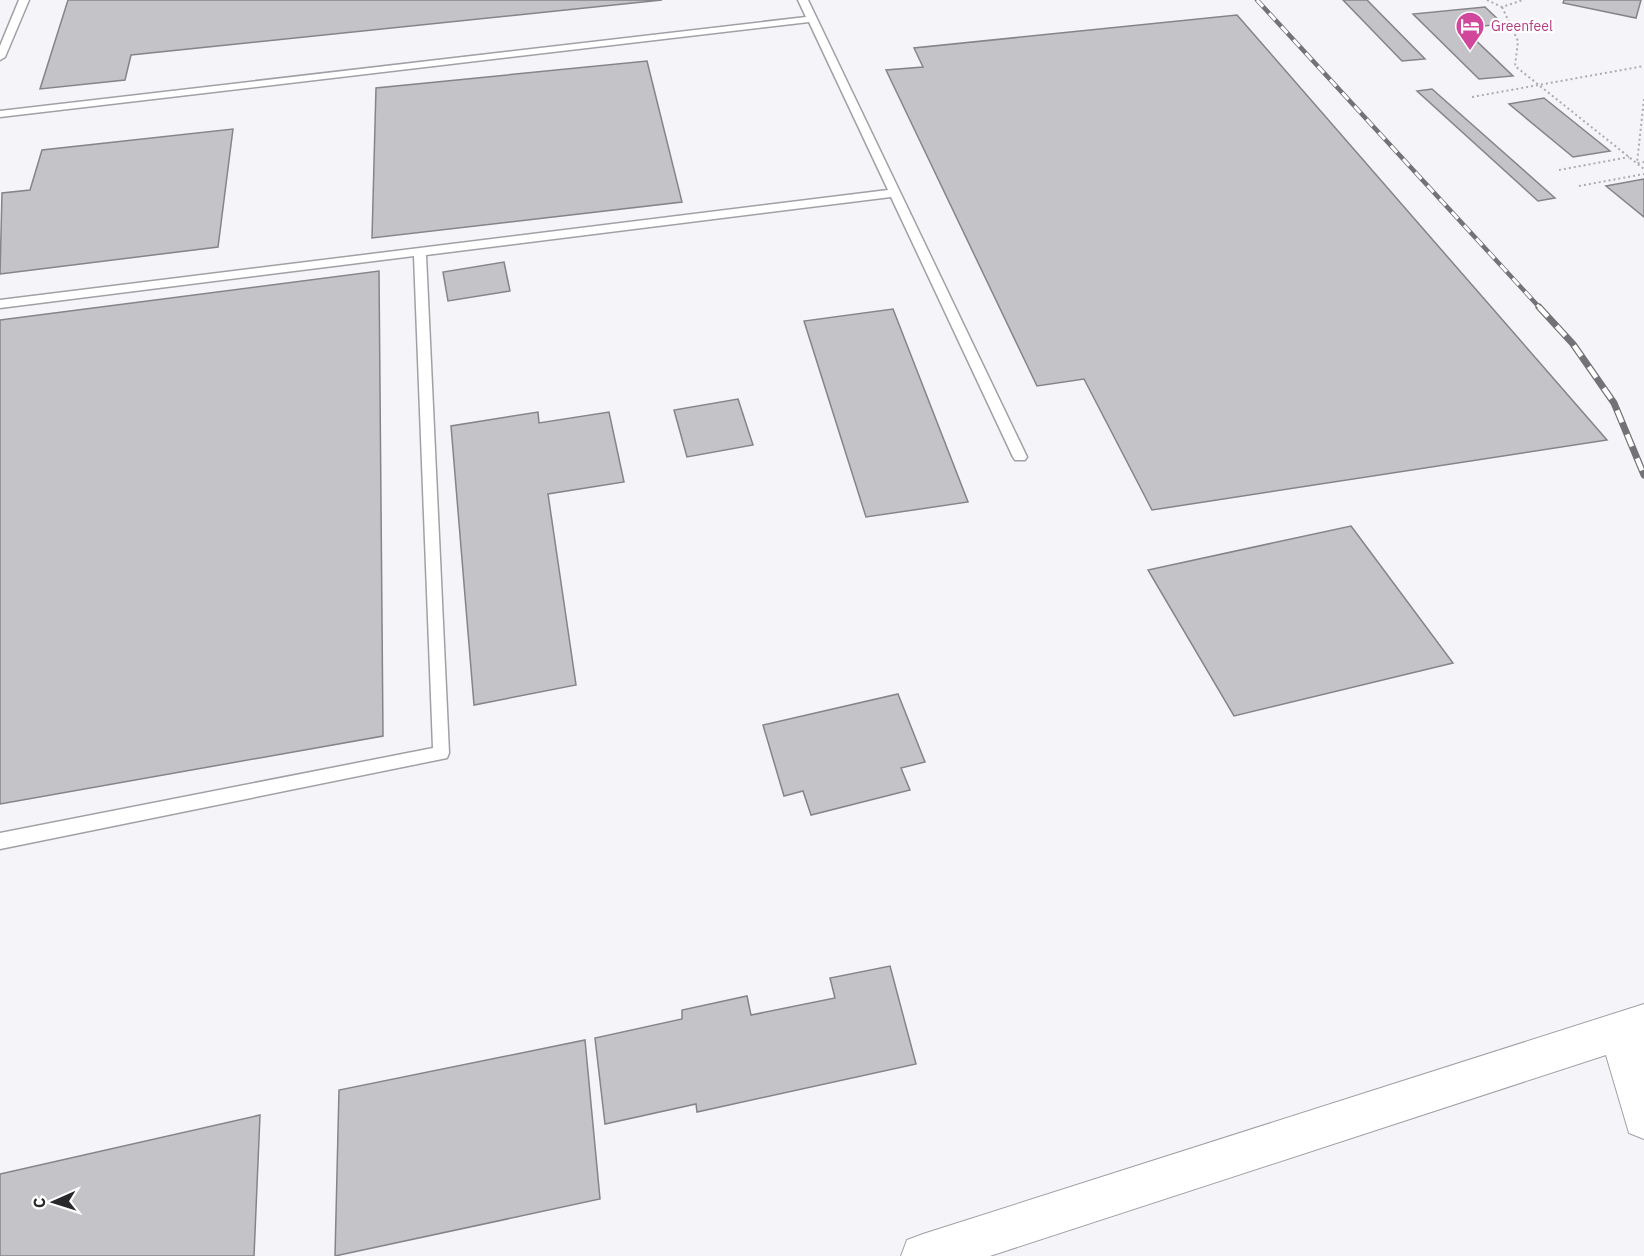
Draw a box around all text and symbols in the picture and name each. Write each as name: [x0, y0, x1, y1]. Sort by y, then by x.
hotel icon: Greenfeel: [1454, 10, 1486, 52]
place label: Greenfeel: [1491, 17, 1553, 35]
north arrow: [24, 1172, 84, 1232]
text: С: [29, 1197, 49, 1209]

